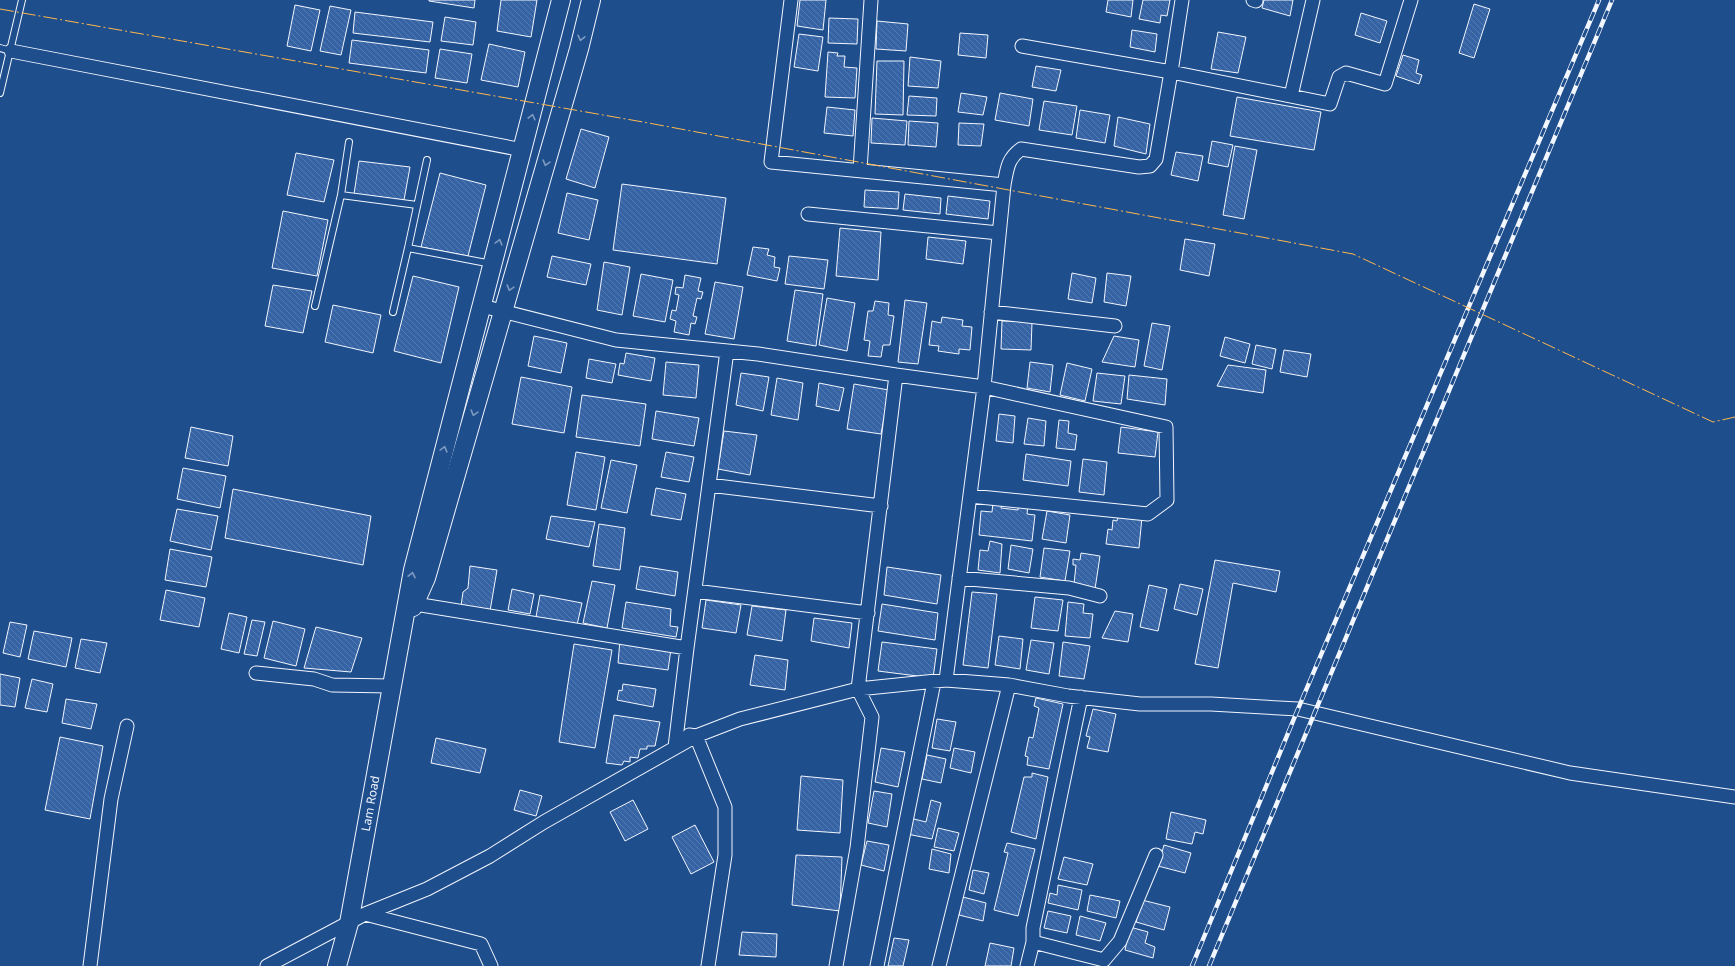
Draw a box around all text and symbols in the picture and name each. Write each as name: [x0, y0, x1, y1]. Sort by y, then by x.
one-way arrow: [578, 35, 586, 41]
one-way arrow: [527, 113, 536, 120]
one-way arrow: [542, 159, 551, 166]
one-way arrow: [494, 239, 503, 246]
one-way arrow: [506, 284, 515, 291]
one-way arrow: [470, 409, 478, 416]
one-way arrow: [440, 446, 448, 453]
one-way arrow: [407, 572, 416, 578]
street label: Lam Road: [357, 774, 384, 833]

